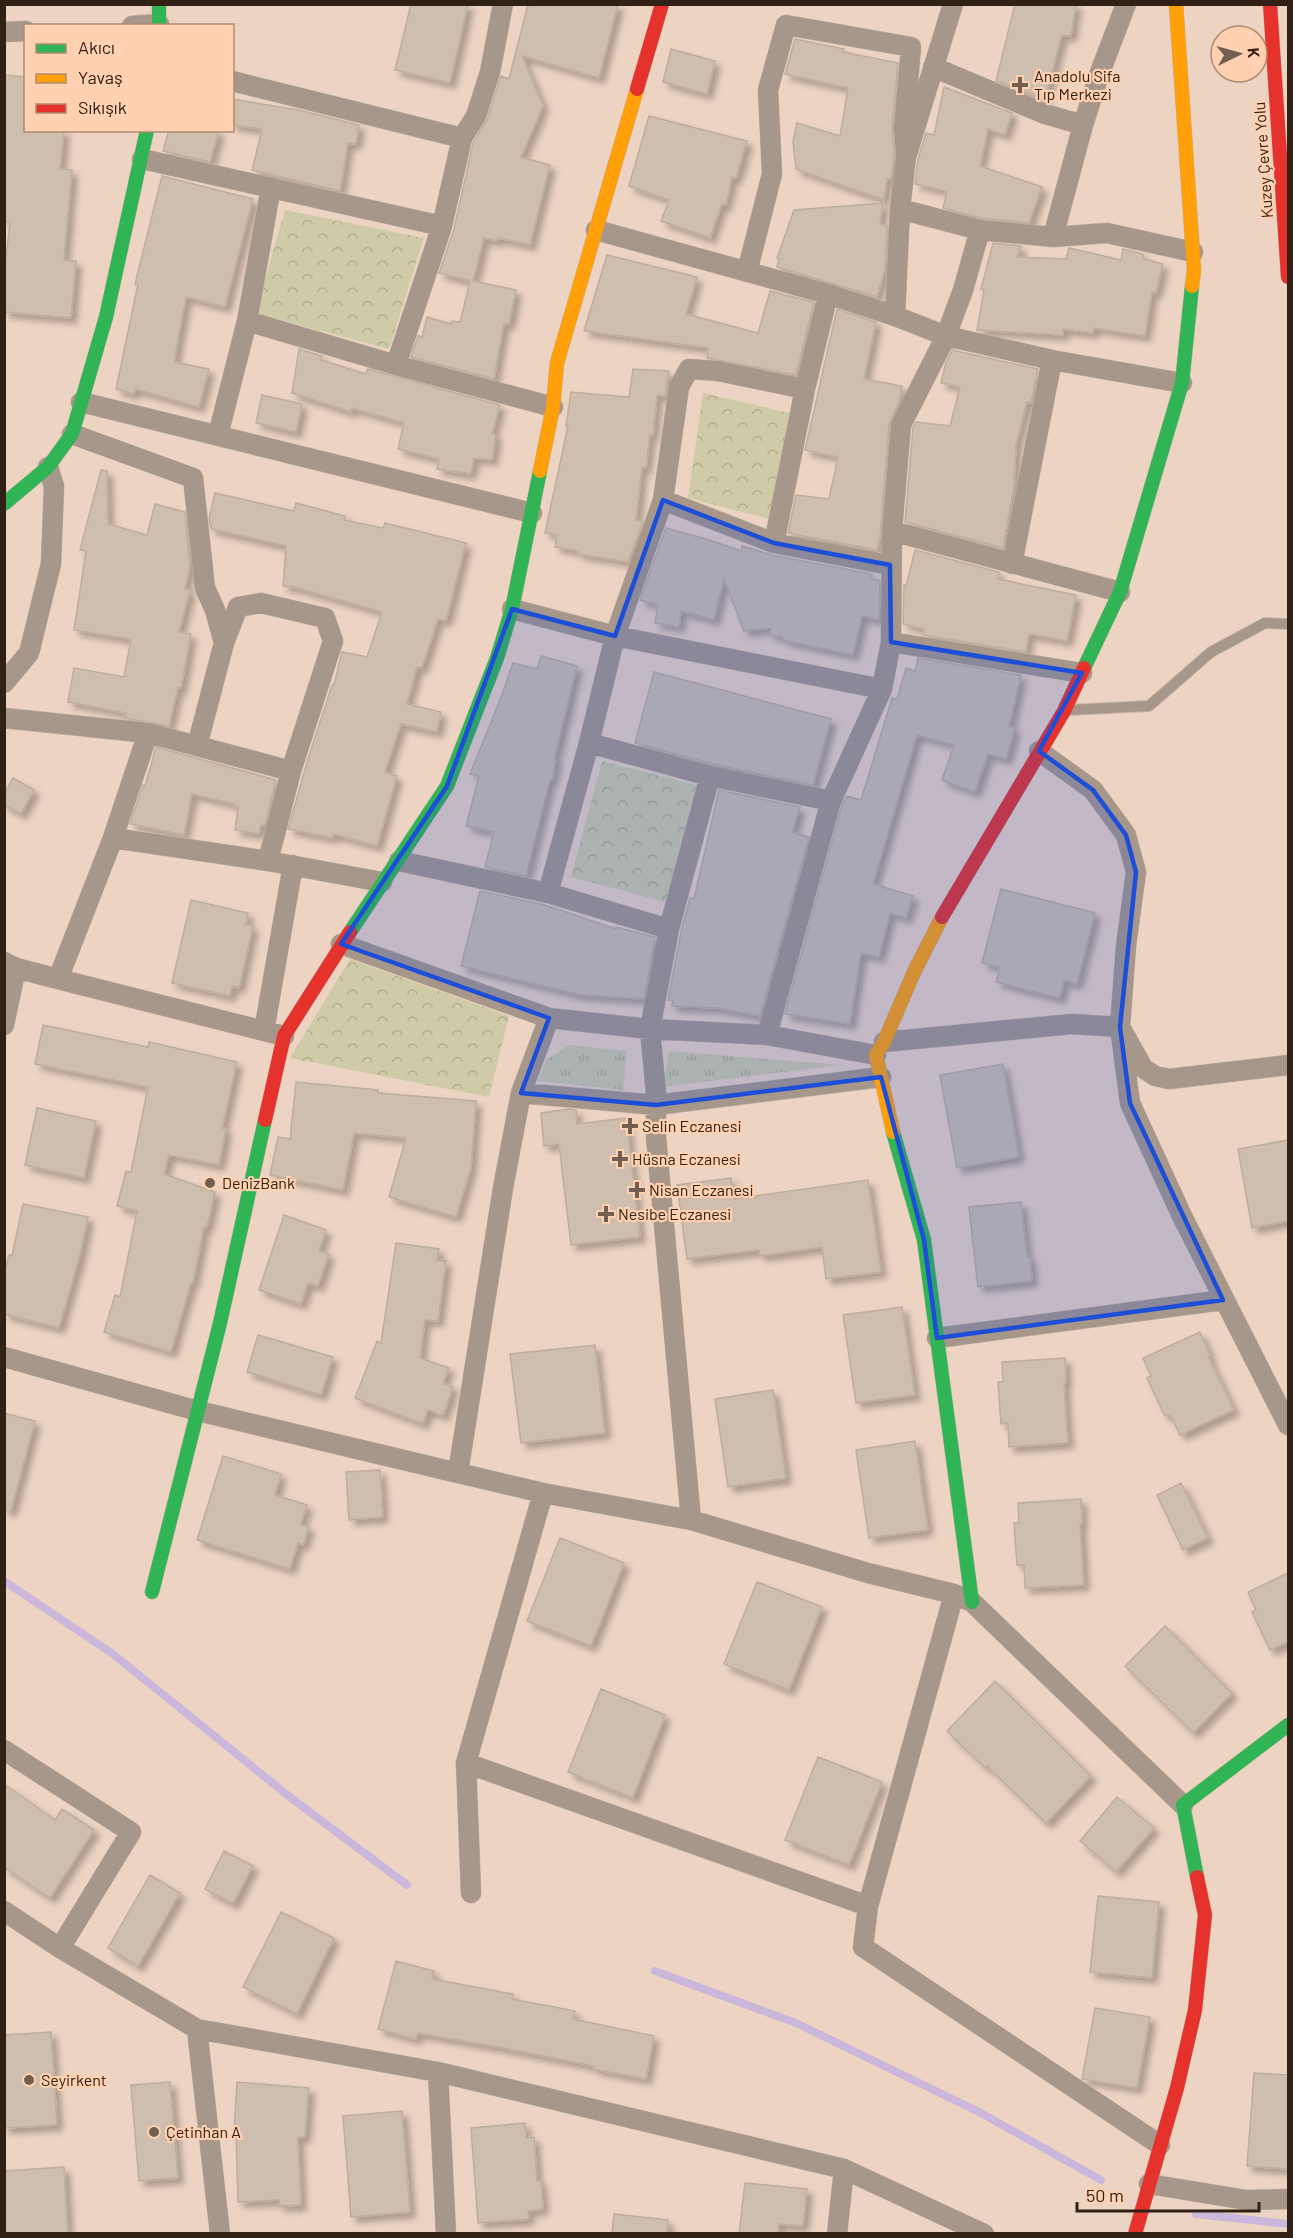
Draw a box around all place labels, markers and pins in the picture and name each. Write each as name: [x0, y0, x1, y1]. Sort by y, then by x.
place label: Anadolu Sifa Tıp Merkezi: [1034, 66, 1120, 103]
marker: Anadolu Sifa Tıp Merkezi: [1011, 76, 1029, 94]
place label: Selin Eczanesi: [642, 1116, 741, 1135]
marker: Selin Eczanesi: [623, 1119, 637, 1133]
place label: Hüsna Eczanesi: [632, 1149, 741, 1168]
marker: Hüsna Eczanesi: [613, 1152, 627, 1166]
place label: DenizBank: [222, 1173, 295, 1192]
marker: DenizBank: [203, 1176, 217, 1190]
place label: Nisan Eczanesi: [649, 1180, 754, 1199]
marker: Nisan Eczanesi: [630, 1183, 644, 1197]
place label: Nesibe Eczanesi: [618, 1204, 731, 1223]
marker: Nesibe Eczanesi: [599, 1207, 613, 1221]
place label: Seyirkent: [41, 2070, 107, 2089]
marker: Seyirkent: [22, 2073, 36, 2087]
place label: Çetinhan A: [166, 2122, 241, 2141]
marker: Çetinhan A: [147, 2125, 161, 2139]

